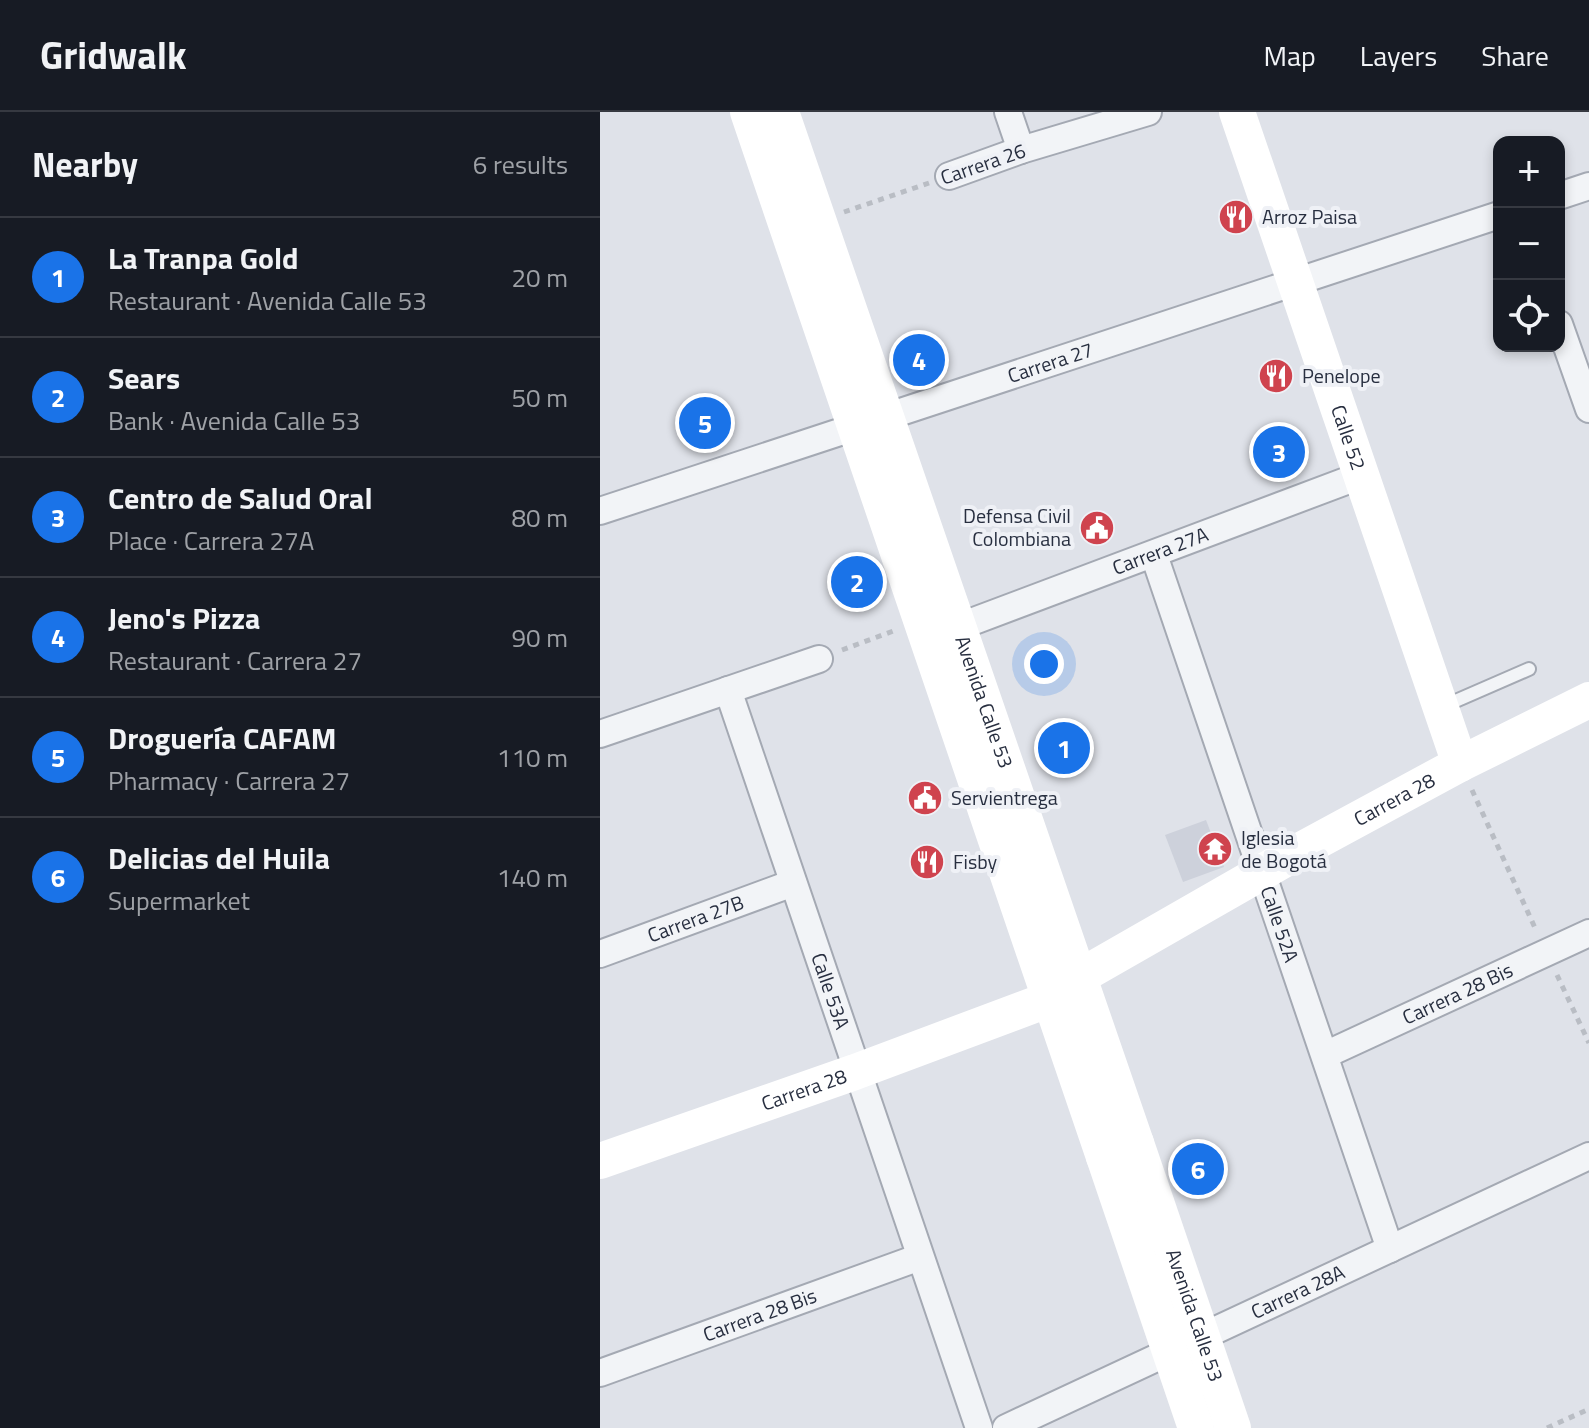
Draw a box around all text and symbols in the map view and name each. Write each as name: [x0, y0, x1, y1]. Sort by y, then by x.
text: Gridwalk: [40, 26, 187, 84]
text: Map: [1263, 34, 1316, 77]
text: Layers: [1360, 34, 1437, 77]
text: Share: [1481, 34, 1549, 77]
street label: Carrera 26: [936, 134, 1030, 193]
map controls: [1493, 136, 1565, 352]
button: +: [1493, 136, 1565, 208]
text: Nearby: [32, 138, 138, 190]
text: 6 results: [473, 145, 568, 184]
restaurant icon: Arroz Paisa: [1217, 198, 1255, 236]
place label: Arroz Paisa: [1262, 201, 1357, 232]
button: −: [1493, 208, 1565, 280]
text: La Tranpa Gold: [108, 235, 299, 281]
text: 1: [51, 258, 65, 297]
text: 20 m: [511, 258, 568, 297]
button: locate: [1493, 280, 1565, 352]
text: Restaurant · Avenida Calle 53: [108, 281, 427, 320]
pin: 4: [893, 330, 945, 390]
street label: Carrera 27: [1003, 334, 1097, 391]
text: Sears: [108, 355, 180, 401]
restaurant icon: Penelope: [1257, 357, 1295, 395]
place label: Penelope: [1302, 360, 1381, 391]
text: 2: [51, 378, 65, 417]
text: 50 m: [511, 378, 568, 417]
pin: 5: [679, 393, 731, 453]
text: Bank · Avenida Calle 53: [108, 401, 360, 440]
street label: Calle 52: [1323, 401, 1374, 474]
pin: 3: [1253, 422, 1305, 482]
text: Centro de Salud Oral: [108, 475, 373, 521]
text: 3: [51, 498, 65, 537]
text: 80 m: [511, 498, 568, 537]
place label: Defensa Civil Colombiana: [963, 500, 1071, 554]
public building icon: Defensa Civil Colombiana: [1078, 509, 1116, 547]
street label: Carrera 27A: [1108, 518, 1212, 583]
text: Place · Carrera 27A: [108, 521, 314, 560]
pin: 2: [831, 552, 883, 612]
text: Jeno's Pizza: [108, 595, 260, 641]
text: 4: [51, 618, 65, 657]
text: 90 m: [511, 618, 568, 657]
street label: Avenida Calle 53: [947, 631, 1022, 772]
text: Restaurant · Carrera 27: [108, 641, 362, 680]
your location: [1024, 644, 1064, 684]
text: Droguería CAFAM: [108, 715, 336, 761]
pin: 1: [1038, 718, 1090, 778]
text: 5: [51, 738, 65, 777]
text: 110 m: [497, 738, 568, 777]
text: Pharmacy · Carrera 27: [108, 761, 350, 800]
street label: Carrera 28: [1348, 764, 1440, 834]
public building icon: Servientrega: [906, 779, 944, 817]
place label: Servientrega: [951, 782, 1058, 813]
place label: Iglesia de Bogotá: [1241, 822, 1327, 876]
temple icon: Iglesia de Bogotá: [1196, 830, 1234, 868]
text: Delicias del Huila: [108, 835, 330, 881]
restaurant icon: Fisby: [908, 843, 946, 881]
place label: Fisby: [953, 846, 998, 877]
text: 6: [51, 858, 65, 897]
text: 140 m: [497, 858, 568, 897]
text: Supermarket: [108, 881, 250, 920]
street label: Calle 52A: [1253, 882, 1307, 967]
street label: Carrera 27B: [643, 886, 748, 950]
street label: Calle 53A: [803, 949, 858, 1033]
street label: Carrera 28 Bis: [1397, 954, 1518, 1032]
street label: Carrera 28: [757, 1060, 851, 1119]
pin: 6: [1172, 1139, 1224, 1199]
street label: Avenida Calle 53: [1158, 1245, 1232, 1386]
street label: Carrera 28A: [1246, 1256, 1350, 1327]
street label: Carrera 28 Bis: [698, 1280, 821, 1349]

